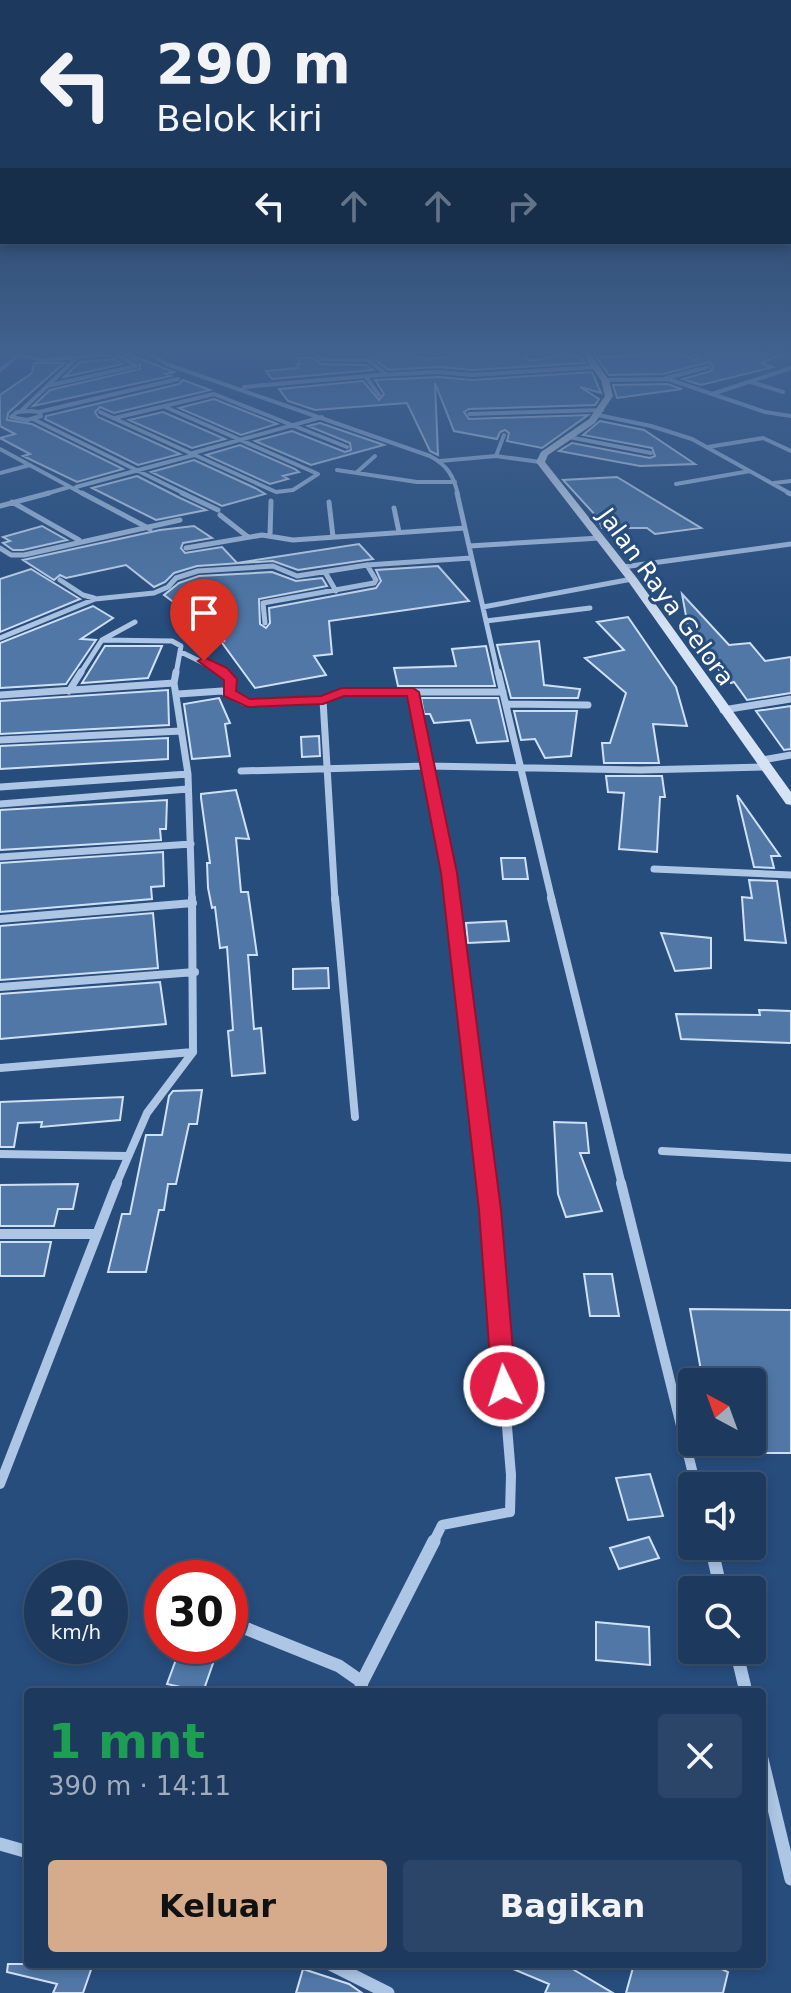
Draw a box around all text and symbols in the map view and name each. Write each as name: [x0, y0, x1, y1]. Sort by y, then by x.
text: 290 m: [156, 31, 351, 96]
icon: left: [24, 32, 128, 136]
text: Belok kiri: [156, 98, 323, 139]
icon: left: [248, 184, 292, 228]
icon: ahead: [332, 184, 376, 228]
icon: ahead: [416, 184, 460, 228]
icon: right: [500, 184, 544, 228]
street label: Jalan Raya Gelora: [591, 501, 740, 691]
pin: [170, 579, 238, 661]
icon: arrive: [182, 591, 226, 635]
position arrow: [462, 1344, 546, 1428]
north arrow: [678, 1368, 766, 1456]
map controls: [678, 1368, 766, 1664]
button: sound: [678, 1472, 766, 1560]
speed limit sign: 30: [144, 1560, 248, 1664]
button: search: [678, 1576, 766, 1664]
text: 20: [48, 1579, 104, 1625]
text: km/h: [51, 1620, 101, 1644]
text: 1 mnt: [48, 1713, 205, 1769]
button: close: [658, 1714, 742, 1798]
text: 390 m · 14:11: [48, 1771, 231, 1801]
button: Keluar: [48, 1860, 387, 1952]
button: Bagikan: [403, 1860, 742, 1952]

